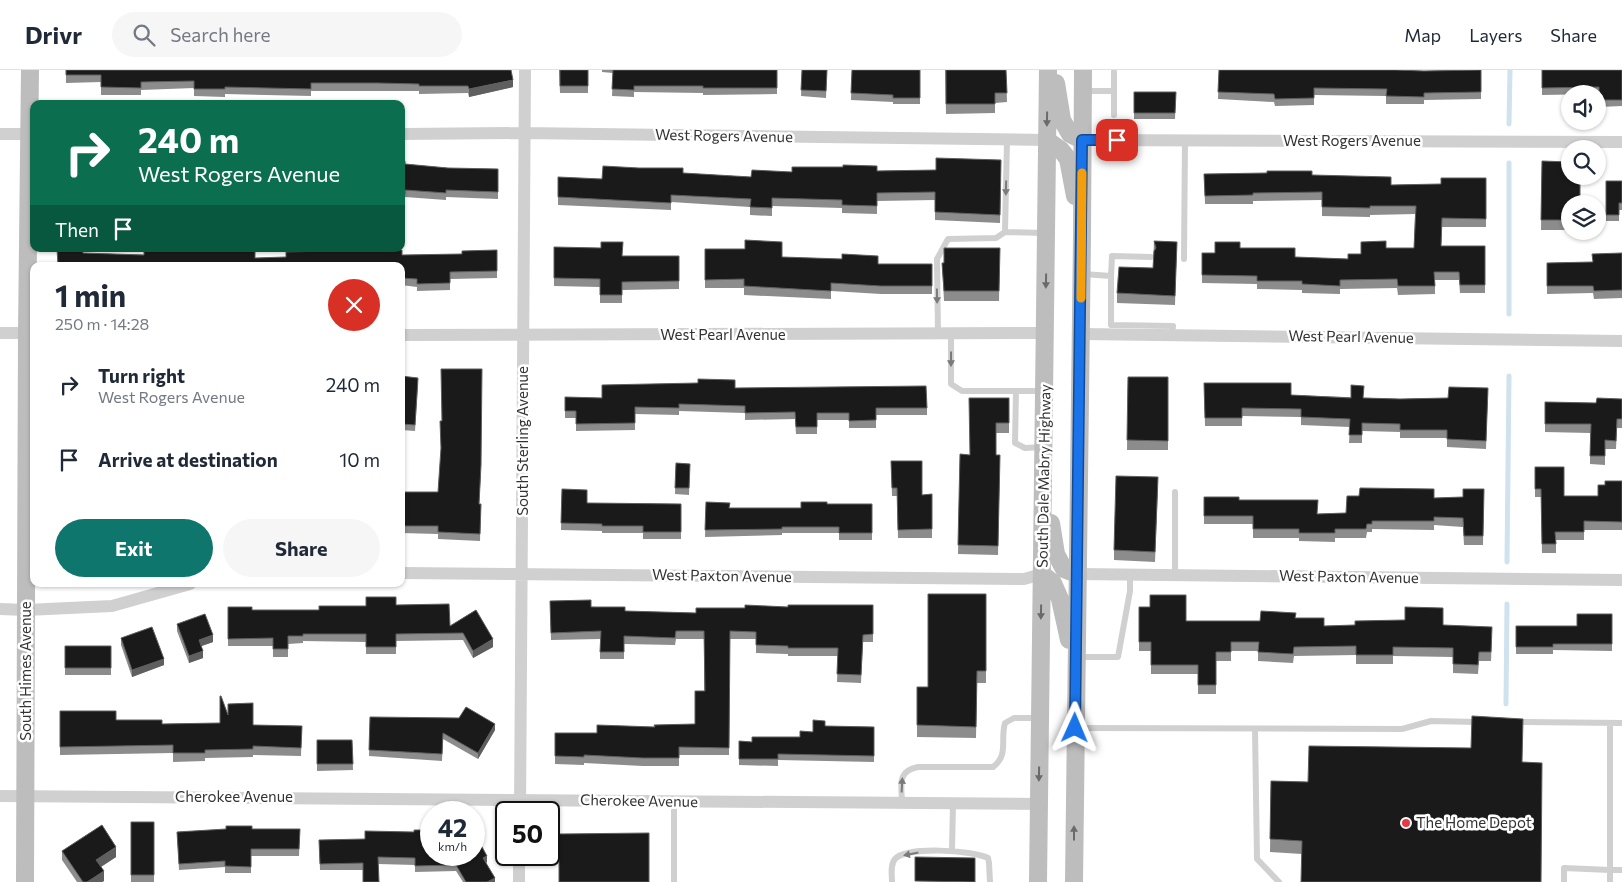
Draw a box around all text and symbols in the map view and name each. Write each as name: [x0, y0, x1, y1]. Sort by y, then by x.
search box: [112, 12, 462, 57]
text: Drivr: [25, 20, 82, 49]
icon: search: [130, 21, 158, 49]
text: Search here: [170, 23, 271, 46]
text: Map: [1404, 24, 1441, 46]
text: Layers: [1469, 24, 1522, 46]
text: Share: [1550, 24, 1597, 46]
map controls: [1561, 85, 1606, 240]
button: sound: [1561, 85, 1606, 130]
one-way arrow: [1043, 111, 1051, 127]
text: 240 m: [138, 117, 239, 160]
pin: [1096, 119, 1138, 161]
icon: right: [55, 120, 120, 185]
street label: West Rogers Avenue: [655, 125, 793, 145]
icon: arrive: [1103, 126, 1131, 154]
street label: West Rogers Avenue: [1283, 131, 1421, 149]
button: search: [1561, 140, 1606, 185]
text: West Rogers Avenue: [138, 160, 340, 187]
one-way arrow: [1002, 181, 1010, 197]
button: layers: [1561, 195, 1606, 240]
icon: arrive: [109, 215, 137, 243]
text: Then: [55, 218, 99, 241]
one-way arrow: [1042, 273, 1050, 289]
text: 1 min: [55, 276, 126, 313]
button: close: [328, 279, 380, 331]
one-way arrow: [934, 288, 942, 304]
text: 250 m · 14:28: [55, 314, 149, 333]
street label: West Pearl Avenue: [660, 325, 786, 343]
street label: West Pearl Avenue: [1288, 326, 1414, 346]
one-way arrow: [947, 351, 955, 367]
text: Turn right: [98, 364, 185, 387]
street label: South Sterling Avenue: [513, 366, 531, 516]
icon: right: [55, 371, 83, 399]
text: 240 m: [326, 373, 380, 396]
street label: South Dale Mabry Highway: [1032, 384, 1054, 568]
text: West Rogers Avenue: [98, 387, 245, 406]
icon: arrive: [55, 446, 83, 474]
text: Arrive at destination: [98, 448, 278, 471]
text: 10 m: [339, 448, 380, 471]
button: Exit: [55, 519, 213, 577]
button: Share: [223, 519, 380, 577]
street label: West Paxton Avenue: [652, 565, 792, 585]
street label: West Paxton Avenue: [1279, 566, 1419, 586]
street label: South Himes Avenue: [16, 601, 34, 741]
one-way arrow: [1037, 604, 1045, 620]
position arrow: [1048, 701, 1100, 753]
one-way arrow: [1035, 766, 1043, 782]
one-way arrow: [899, 777, 907, 793]
street label: Cherokee Avenue: [175, 787, 293, 805]
street label: Cherokee Avenue: [580, 790, 698, 810]
speed limit sign: 50: [495, 801, 560, 866]
text: 42: [438, 812, 467, 842]
place label: The Home Depot: [1416, 813, 1532, 831]
marker: The Home Depot: [1400, 817, 1412, 829]
one-way arrow: [1070, 825, 1078, 841]
text: km/h: [438, 839, 467, 853]
one-way arrow: [903, 850, 919, 858]

